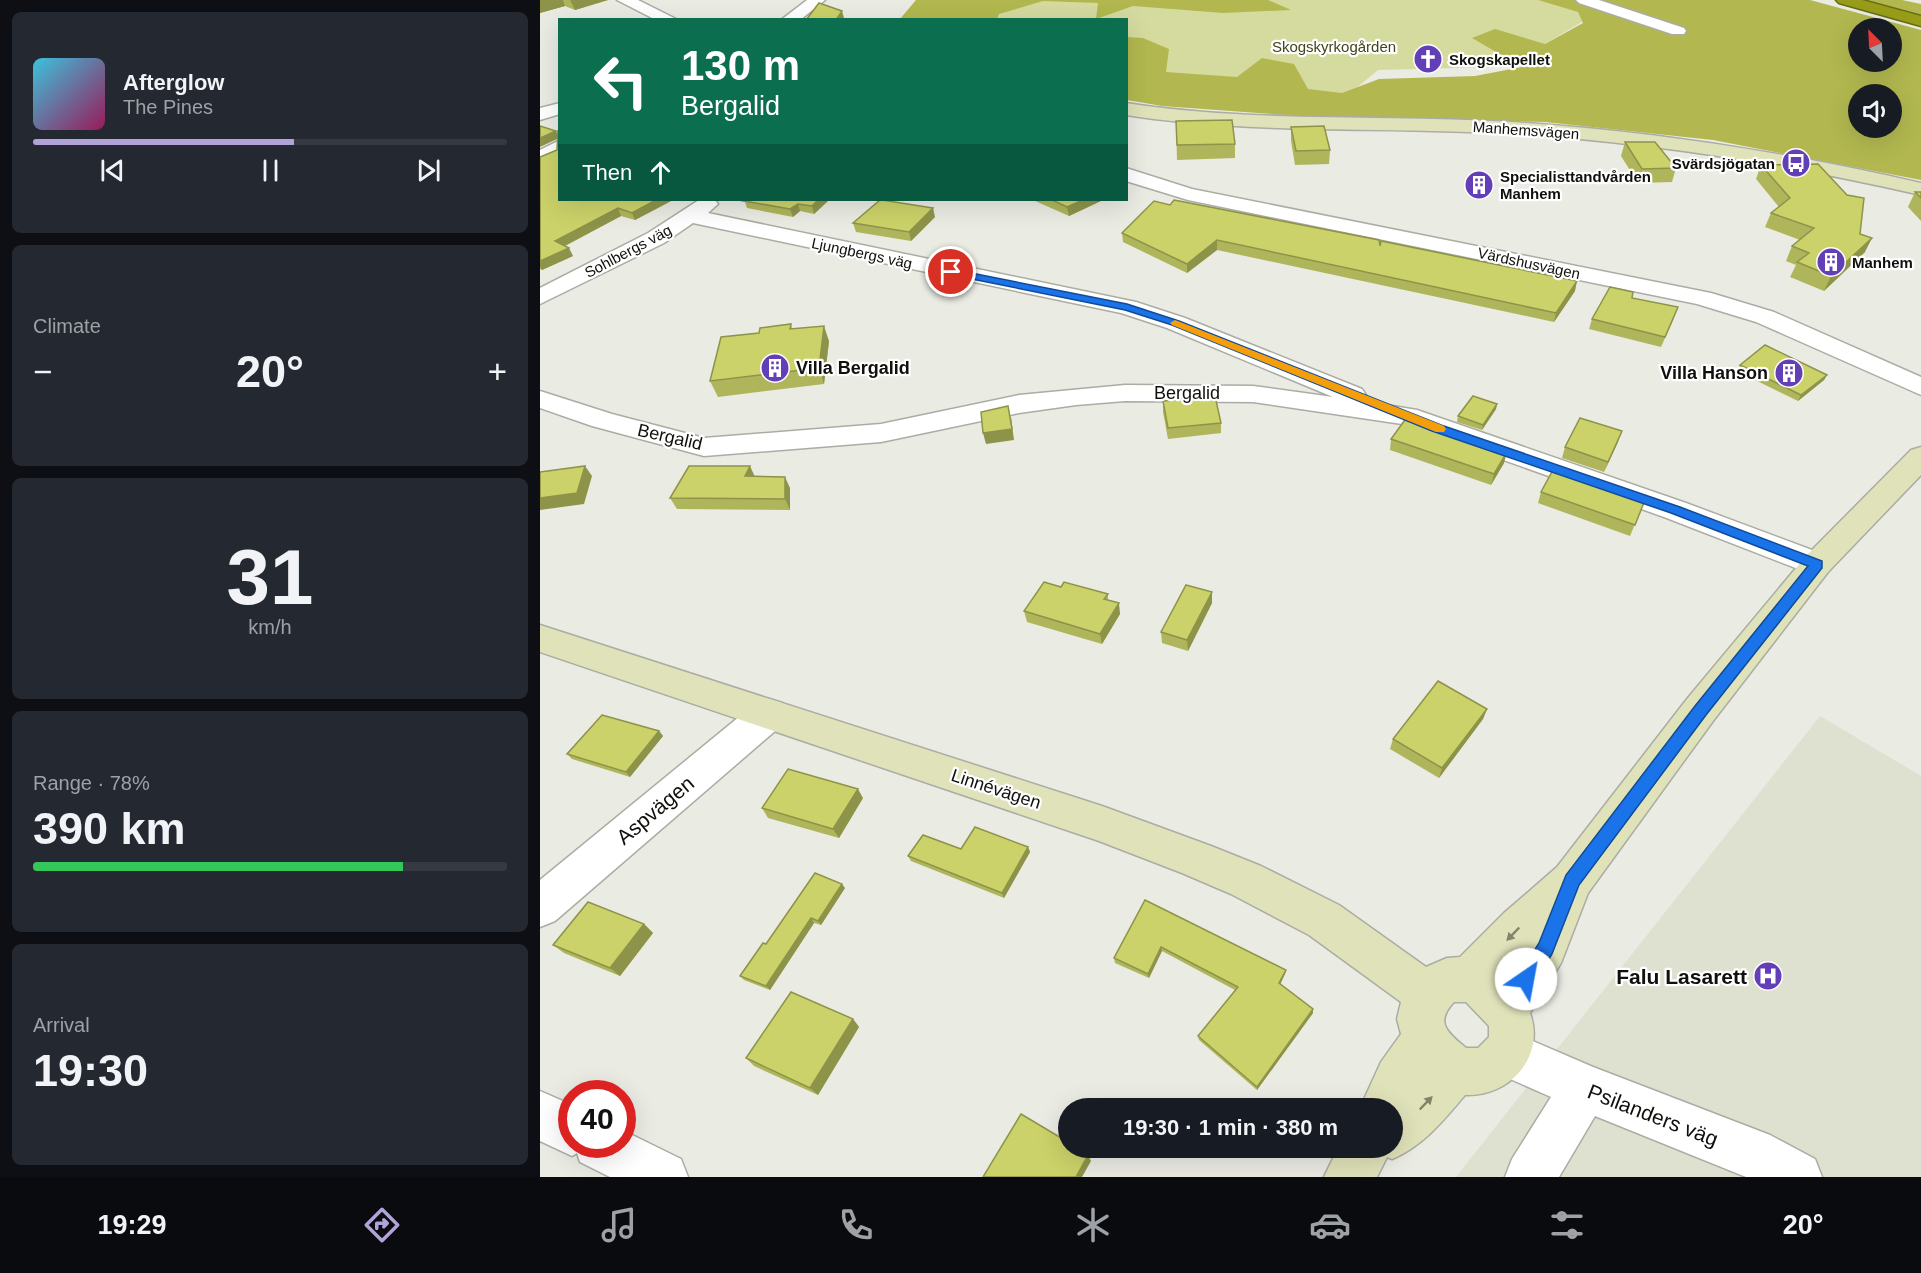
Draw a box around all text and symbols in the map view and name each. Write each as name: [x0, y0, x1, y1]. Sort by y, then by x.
north arrow: [1848, 18, 1902, 72]
map controls: [1848, 18, 1902, 138]
park label: Skogskyrkogården: [1272, 38, 1396, 55]
icon: left: [582, 42, 660, 120]
text: 130 m: [681, 42, 800, 89]
church icon: Skogskapellet: [1412, 43, 1444, 75]
place label: Skogskapellet: [1449, 51, 1550, 68]
text: Afterglow: [123, 70, 224, 95]
button: sound: [1848, 84, 1902, 138]
text: Bergalid: [681, 91, 780, 121]
text: The Pines: [123, 96, 213, 118]
street label: Manhemsvägen: [1472, 118, 1580, 142]
bus stop icon: Svärdsjögatan: [1780, 147, 1812, 179]
icon: previous: [96, 154, 129, 187]
icon: pause: [254, 154, 287, 187]
icon: next: [412, 154, 445, 187]
place label: Svärdsjögatan: [1672, 155, 1775, 172]
icon: ahead: [644, 156, 677, 189]
text: Then: [582, 160, 632, 185]
place label: Specialisttandvården Manhem: [1500, 168, 1651, 202]
building icon: Specialisttandvården Manhem: [1463, 169, 1495, 201]
street label: Sohlbergs väg: [582, 221, 674, 281]
street label: Ljungbergs väg: [810, 234, 914, 272]
street label: Värdshusvägen: [1476, 244, 1582, 282]
pin: [925, 246, 976, 297]
building icon: Manhem: [1815, 246, 1847, 278]
place label: Manhem: [1852, 254, 1913, 271]
icon: arrive: [934, 255, 967, 288]
text: Climate: [33, 315, 101, 337]
text: 20°: [236, 346, 304, 397]
building icon: Villa Bergalid: [759, 352, 791, 384]
text: −: [33, 353, 52, 390]
text: +: [488, 353, 507, 390]
building icon: Villa Hanson: [1773, 357, 1805, 389]
place label: Villa Bergalid: [796, 358, 910, 378]
place label: Villa Hanson: [1660, 363, 1768, 383]
street label: Bergalid: [1154, 383, 1220, 403]
street label: Bergalid: [636, 420, 704, 454]
text: 31: [227, 533, 313, 621]
text: km/h: [248, 616, 292, 638]
street label: Linnévägen: [949, 765, 1043, 813]
street label: Aspvägen: [612, 771, 698, 849]
text: Range · 78%: [33, 772, 150, 794]
text: 390 km: [33, 803, 186, 854]
one-way arrow: [1506, 927, 1520, 942]
position arrow: [1494, 947, 1558, 1011]
hospital icon: Falu Lasarett: [1752, 960, 1784, 992]
place label: Falu Lasarett: [1616, 965, 1747, 988]
text: Arrival: [33, 1014, 90, 1036]
text: 19:30: [33, 1045, 148, 1096]
speed limit sign: 40: [558, 1080, 636, 1158]
street label: Psilanders väg: [1585, 1080, 1721, 1150]
one-way arrow: [1419, 1096, 1433, 1111]
text: 19:30 · 1 min · 380 m: [1123, 1115, 1338, 1140]
icon: directions: [361, 1204, 403, 1246]
icon: music: [598, 1204, 640, 1246]
icon: phone: [835, 1204, 877, 1246]
icon: climate: [1072, 1204, 1114, 1246]
icon: car: [1309, 1204, 1351, 1246]
icon: filters: [1546, 1204, 1588, 1246]
text: 19:29: [97, 1210, 167, 1240]
text: 20°: [1783, 1210, 1823, 1240]

